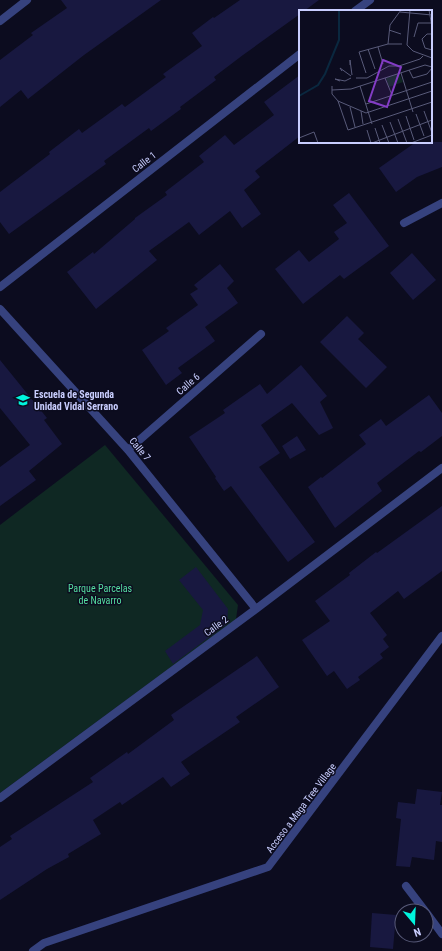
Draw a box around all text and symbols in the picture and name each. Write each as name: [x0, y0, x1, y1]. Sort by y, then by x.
inset map: [299, 10, 432, 143]
street label: Calle 1: [130, 149, 158, 175]
street label: Calle 6: [174, 371, 202, 397]
place label: Escuela de Segunda Unidad Vidal Serrano: [34, 389, 118, 412]
school or university icon: Escuela de Segunda Unidad Vidal Serrano: [15, 392, 31, 408]
street label: Calle 7: [127, 435, 153, 463]
park label: Parque Parcelas de Navarro: [68, 583, 133, 606]
street label: Calle 2: [202, 614, 230, 638]
street label: Acceso a Maga Tree Village: [264, 761, 338, 855]
north arrow: [394, 903, 434, 943]
text: N: [412, 925, 422, 939]

